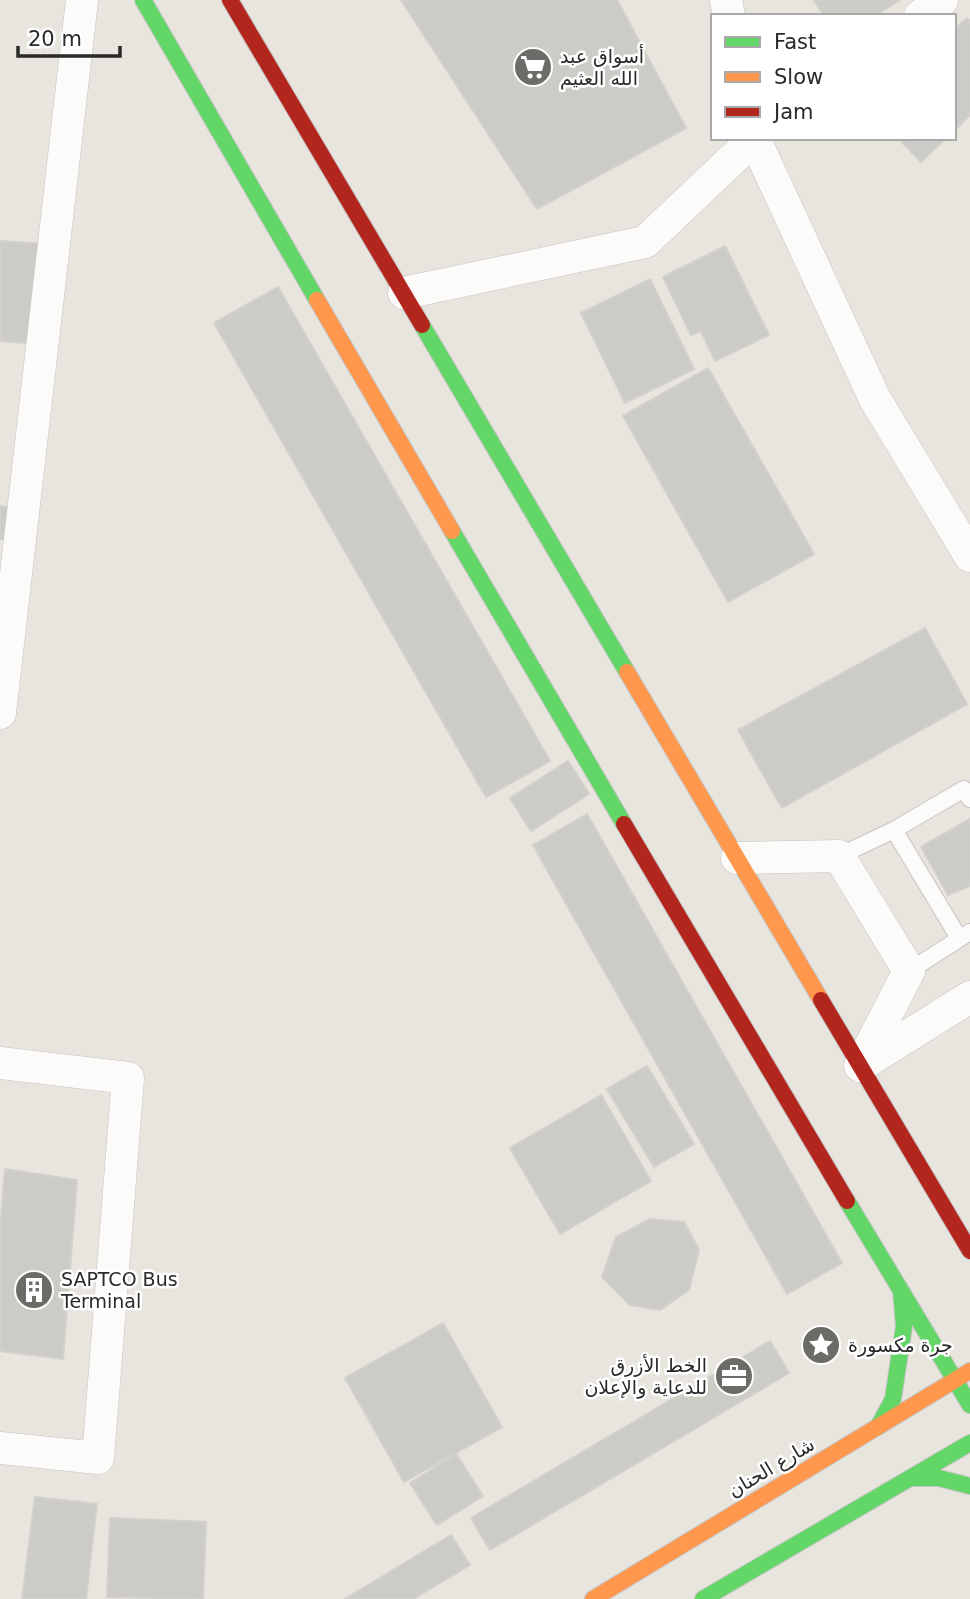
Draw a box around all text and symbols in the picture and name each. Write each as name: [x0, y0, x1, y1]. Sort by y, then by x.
scale bar: [18, 14, 119, 58]
legend: [711, 14, 956, 140]
text: 20 m: [28, 27, 82, 51]
text: Fast: [774, 30, 816, 54]
place label: أسواق عبد الله العثيم: [560, 44, 644, 90]
supermarket icon: أسواق عبد الله العثيم: [512, 46, 554, 88]
text: Slow: [774, 65, 823, 89]
text: Jam: [772, 100, 814, 124]
place label: SAPTCO Bus Terminal: [60, 1268, 178, 1312]
building icon: SAPTCO Bus Terminal: [13, 1269, 55, 1311]
place icon: جرة مكسورة: [800, 1324, 842, 1366]
place label: جرة مكسورة: [848, 1334, 953, 1357]
place label: الخط الأزرق للدعاية والإعلان: [584, 1354, 707, 1399]
office icon: الخط الأزرق للدعاية والإعلان: [713, 1355, 755, 1397]
street label: شارع الحنان: [724, 1433, 819, 1502]

